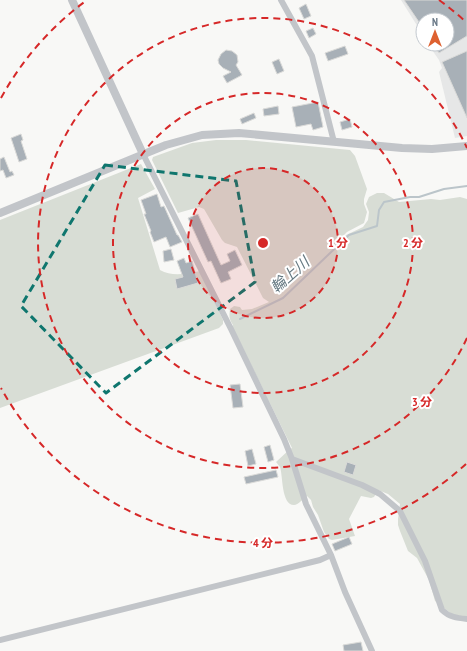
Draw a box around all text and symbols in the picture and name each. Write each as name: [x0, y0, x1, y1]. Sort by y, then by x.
north arrow: [415, 12, 455, 52]
text: N: [432, 15, 438, 29]
text: 1 分: [328, 235, 348, 250]
text: 2 分: [403, 235, 423, 250]
centre of rings: [256, 236, 270, 250]
water label: 輪上川: [266, 251, 314, 297]
text: 3 分: [412, 394, 432, 409]
text: 4 分: [253, 535, 273, 550]

